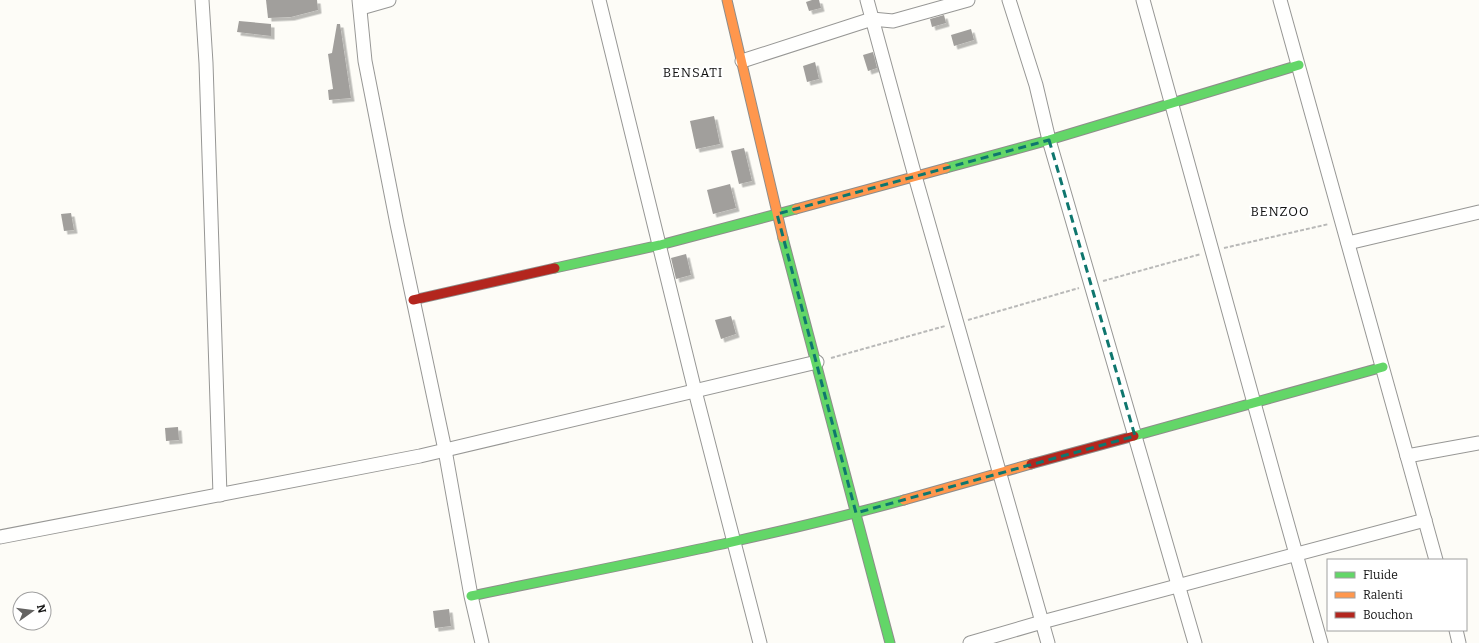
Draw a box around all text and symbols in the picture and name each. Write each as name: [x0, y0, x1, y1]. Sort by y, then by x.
district label: BENSATI: [663, 65, 723, 80]
district label: BENZOO: [1250, 204, 1310, 219]
legend: [1327, 559, 1467, 631]
text: Fluide: [1363, 568, 1398, 582]
text: Ralenti: [1363, 588, 1403, 602]
north arrow: [12, 591, 52, 631]
text: N: [34, 603, 49, 615]
text: Bouchon: [1363, 608, 1413, 622]

